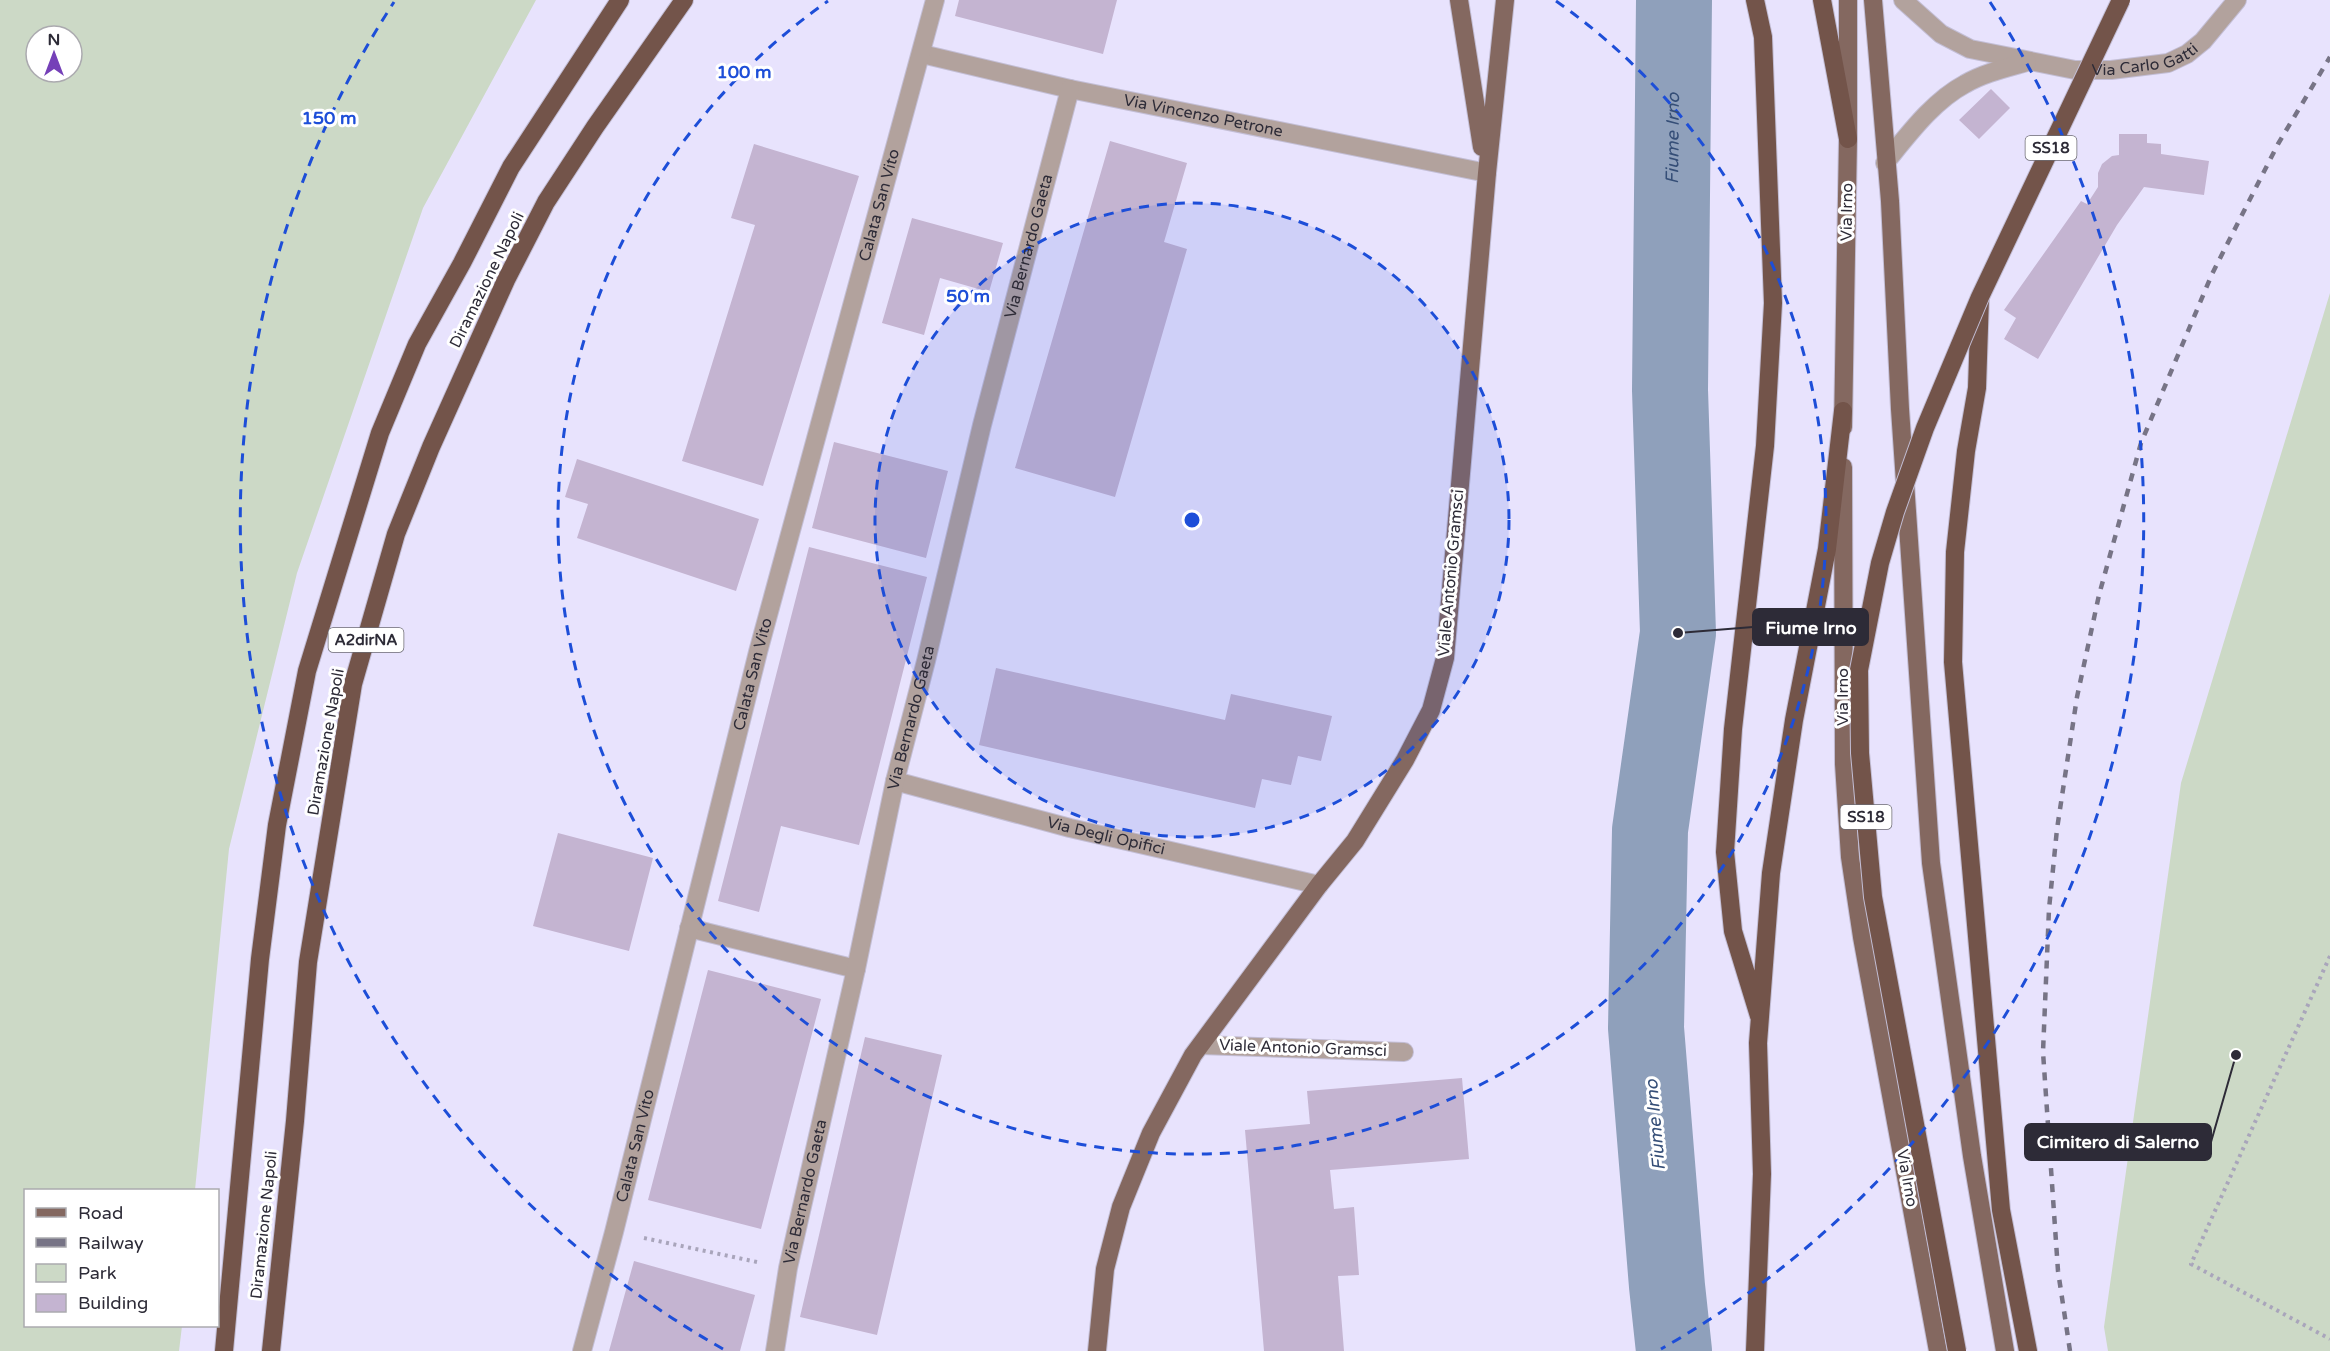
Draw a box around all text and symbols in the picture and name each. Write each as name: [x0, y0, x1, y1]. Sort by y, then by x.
north arrow: [24, 24, 84, 84]
text: N: [48, 30, 60, 50]
street label: Via Carlo Gatti: [2092, 39, 2202, 80]
text: 100 m: [716, 61, 772, 83]
street label: Via Vincenzo Petrone: [1122, 90, 1285, 142]
water label: Fiume Irno: [1661, 92, 1684, 184]
text: 150 m: [301, 107, 357, 129]
road number: SS18: [2026, 136, 2076, 160]
street label: Calata San Vito: [855, 147, 904, 263]
street label: Via Bernardo Gaeta: [1000, 172, 1057, 320]
street label: Via Irno: [1836, 183, 1858, 241]
street label: Diramazione Napoli: [445, 209, 529, 351]
text: 50 m: [946, 285, 990, 307]
street label: Viale Antonio Gramsci: [1434, 488, 1468, 658]
centre of rings: [1182, 510, 1202, 530]
callout: Fiume Irno: [1753, 609, 1868, 645]
street label: Calata San Vito: [729, 616, 777, 733]
text: Fiume Irno: [1765, 617, 1857, 639]
road number: A2dirNA: [328, 628, 404, 652]
street label: Via Bernardo Gaeta: [883, 644, 939, 792]
street label: Diramazione Napoli: [303, 667, 349, 817]
street label: Via Irno: [1833, 668, 1853, 726]
road number: SS18: [1840, 805, 1892, 829]
street label: Via Degli Opifici: [1045, 812, 1167, 859]
street label: Viale Antonio Gramsci: [1219, 1035, 1387, 1061]
water label: Fiume Irno: [1640, 1078, 1670, 1171]
street label: Calata San Vito: [612, 1087, 659, 1204]
street label: Via Bernardo Gaeta: [779, 1117, 831, 1266]
callout: Cimitero di Salerno: [2025, 1124, 2211, 1160]
text: Cimitero di Salerno: [2037, 1131, 2199, 1153]
street label: Via Irno: [1892, 1148, 1922, 1208]
street label: Diramazione Napoli: [246, 1150, 282, 1300]
legend: [24, 1189, 219, 1327]
text: Road: [78, 1202, 123, 1224]
text: Railway: [78, 1232, 144, 1254]
text: Park: [78, 1262, 117, 1284]
text: Building: [78, 1292, 148, 1314]

